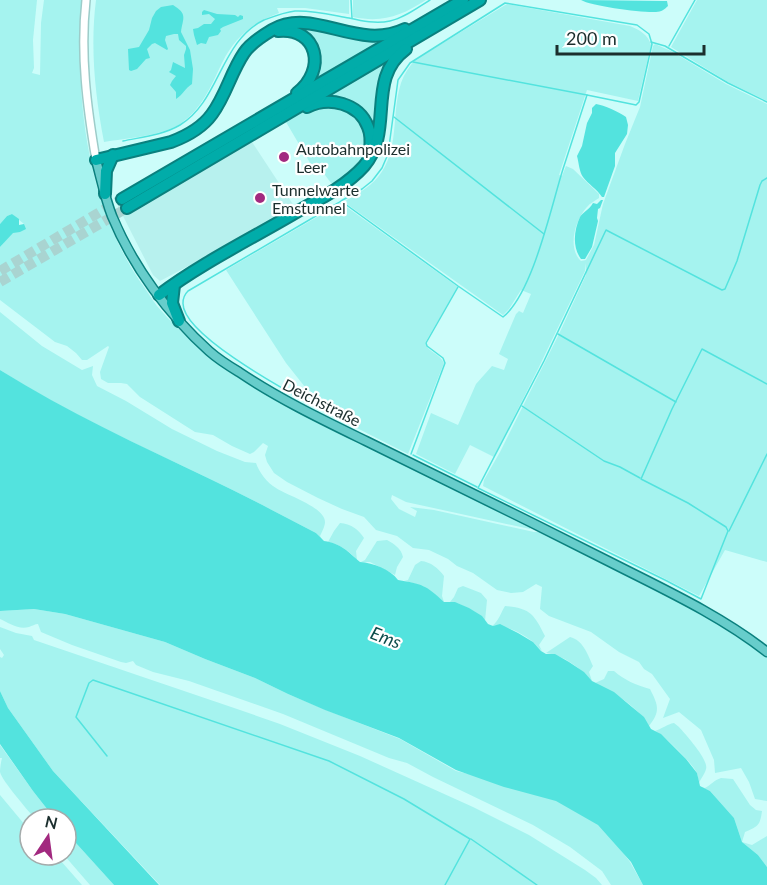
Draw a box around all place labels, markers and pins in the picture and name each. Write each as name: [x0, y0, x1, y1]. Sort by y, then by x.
place label: Autobahnpolizei Leer: [296, 139, 410, 176]
marker: Autobahnpolizei Leer: [277, 150, 291, 164]
place label: Tunnelwarte Emstunnel: [272, 180, 359, 217]
marker: Tunnelwarte Emstunnel: [253, 191, 267, 205]

